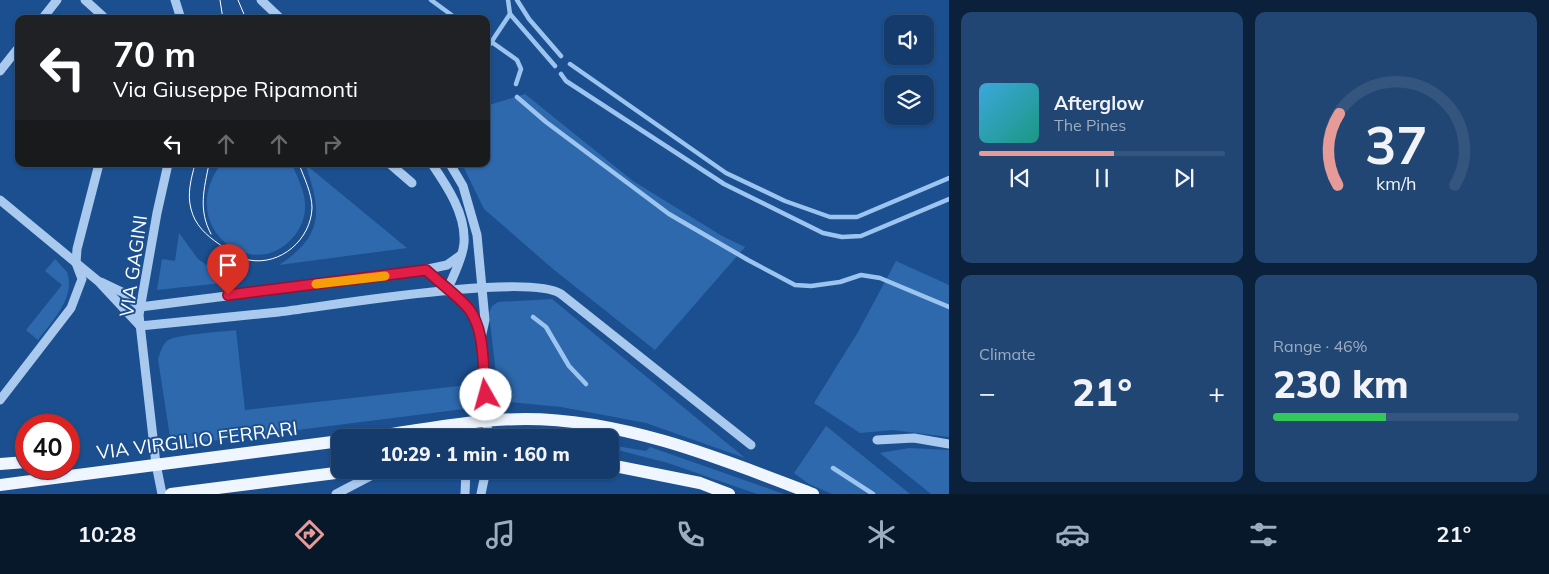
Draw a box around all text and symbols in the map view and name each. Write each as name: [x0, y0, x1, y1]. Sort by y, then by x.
map controls: [884, 15, 934, 125]
button: sound: [884, 15, 934, 65]
text: 70 m: [113, 32, 196, 76]
icon: left: [30, 35, 95, 100]
text: Via Giuseppe Ripamonti: [113, 75, 358, 103]
button: layers: [884, 75, 934, 125]
text: Afterglow: [1054, 91, 1144, 115]
text: 37: [1365, 112, 1427, 177]
text: The Pines: [1054, 115, 1126, 135]
icon: left: [159, 130, 187, 158]
icon: ahead: [212, 130, 240, 158]
icon: ahead: [265, 130, 293, 158]
icon: right: [318, 130, 346, 158]
icon: previous: [1006, 164, 1034, 192]
icon: pause: [1088, 164, 1116, 192]
icon: next: [1170, 164, 1198, 192]
text: km/h: [1376, 172, 1416, 194]
street label: VIA GAGINI: [114, 214, 152, 318]
pin: [207, 244, 249, 295]
icon: arrive: [214, 251, 242, 279]
text: Range · 46%: [1273, 336, 1368, 356]
text: Climate: [979, 344, 1035, 364]
text: 230 km: [1273, 360, 1409, 408]
position arrow: [459, 368, 511, 420]
text: 21°: [1072, 368, 1132, 416]
text: −: [979, 375, 996, 410]
text: +: [1208, 375, 1225, 410]
speed limit sign: 40: [15, 414, 80, 479]
street label: VIA VIRGILIO FERRARI: [95, 416, 299, 464]
text: 10:29 · 1 min · 160 m: [380, 442, 570, 466]
icon: directions: [292, 517, 327, 552]
icon: music: [483, 517, 518, 552]
icon: phone: [673, 517, 708, 552]
icon: climate: [864, 517, 899, 552]
icon: car: [1055, 517, 1090, 552]
icon: filters: [1246, 517, 1281, 552]
text: 10:28: [78, 520, 136, 548]
text: 21°: [1436, 520, 1471, 548]

